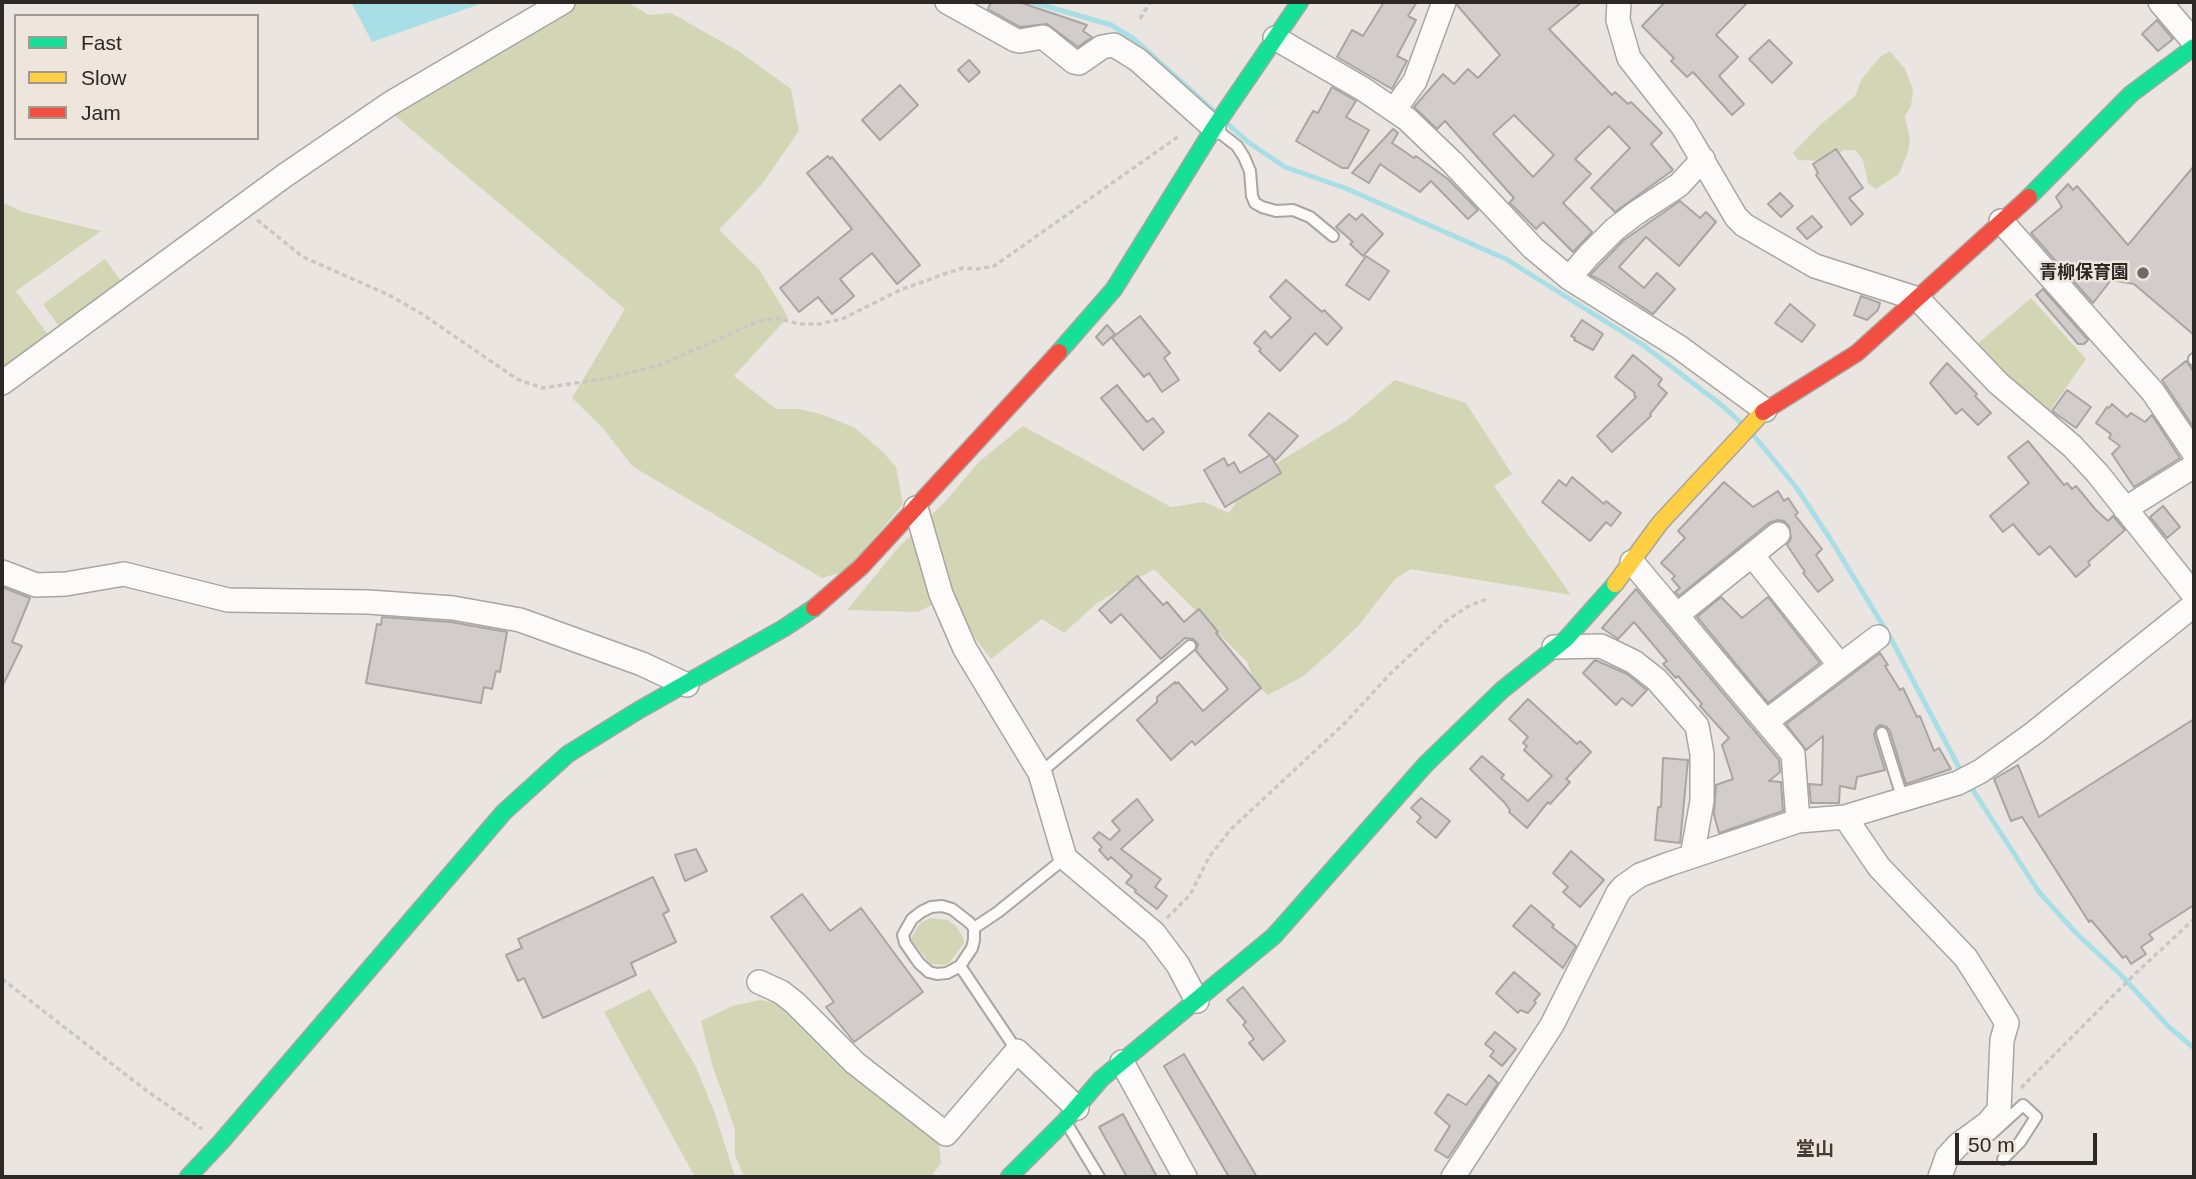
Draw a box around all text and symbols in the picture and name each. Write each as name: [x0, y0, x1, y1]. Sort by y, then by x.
legend: [14, 14, 259, 140]
text: Fast: [81, 31, 122, 54]
text: Slow: [81, 66, 127, 89]
text: Jam: [81, 101, 121, 124]
place label: 青柳保育園: [2039, 262, 2129, 284]
marker: 青柳保育園: [2135, 265, 2151, 281]
scale bar: [1958, 1120, 2100, 1164]
text: 50 m: [1968, 1133, 2015, 1156]
district label: 堂山: [1796, 1139, 1834, 1161]

